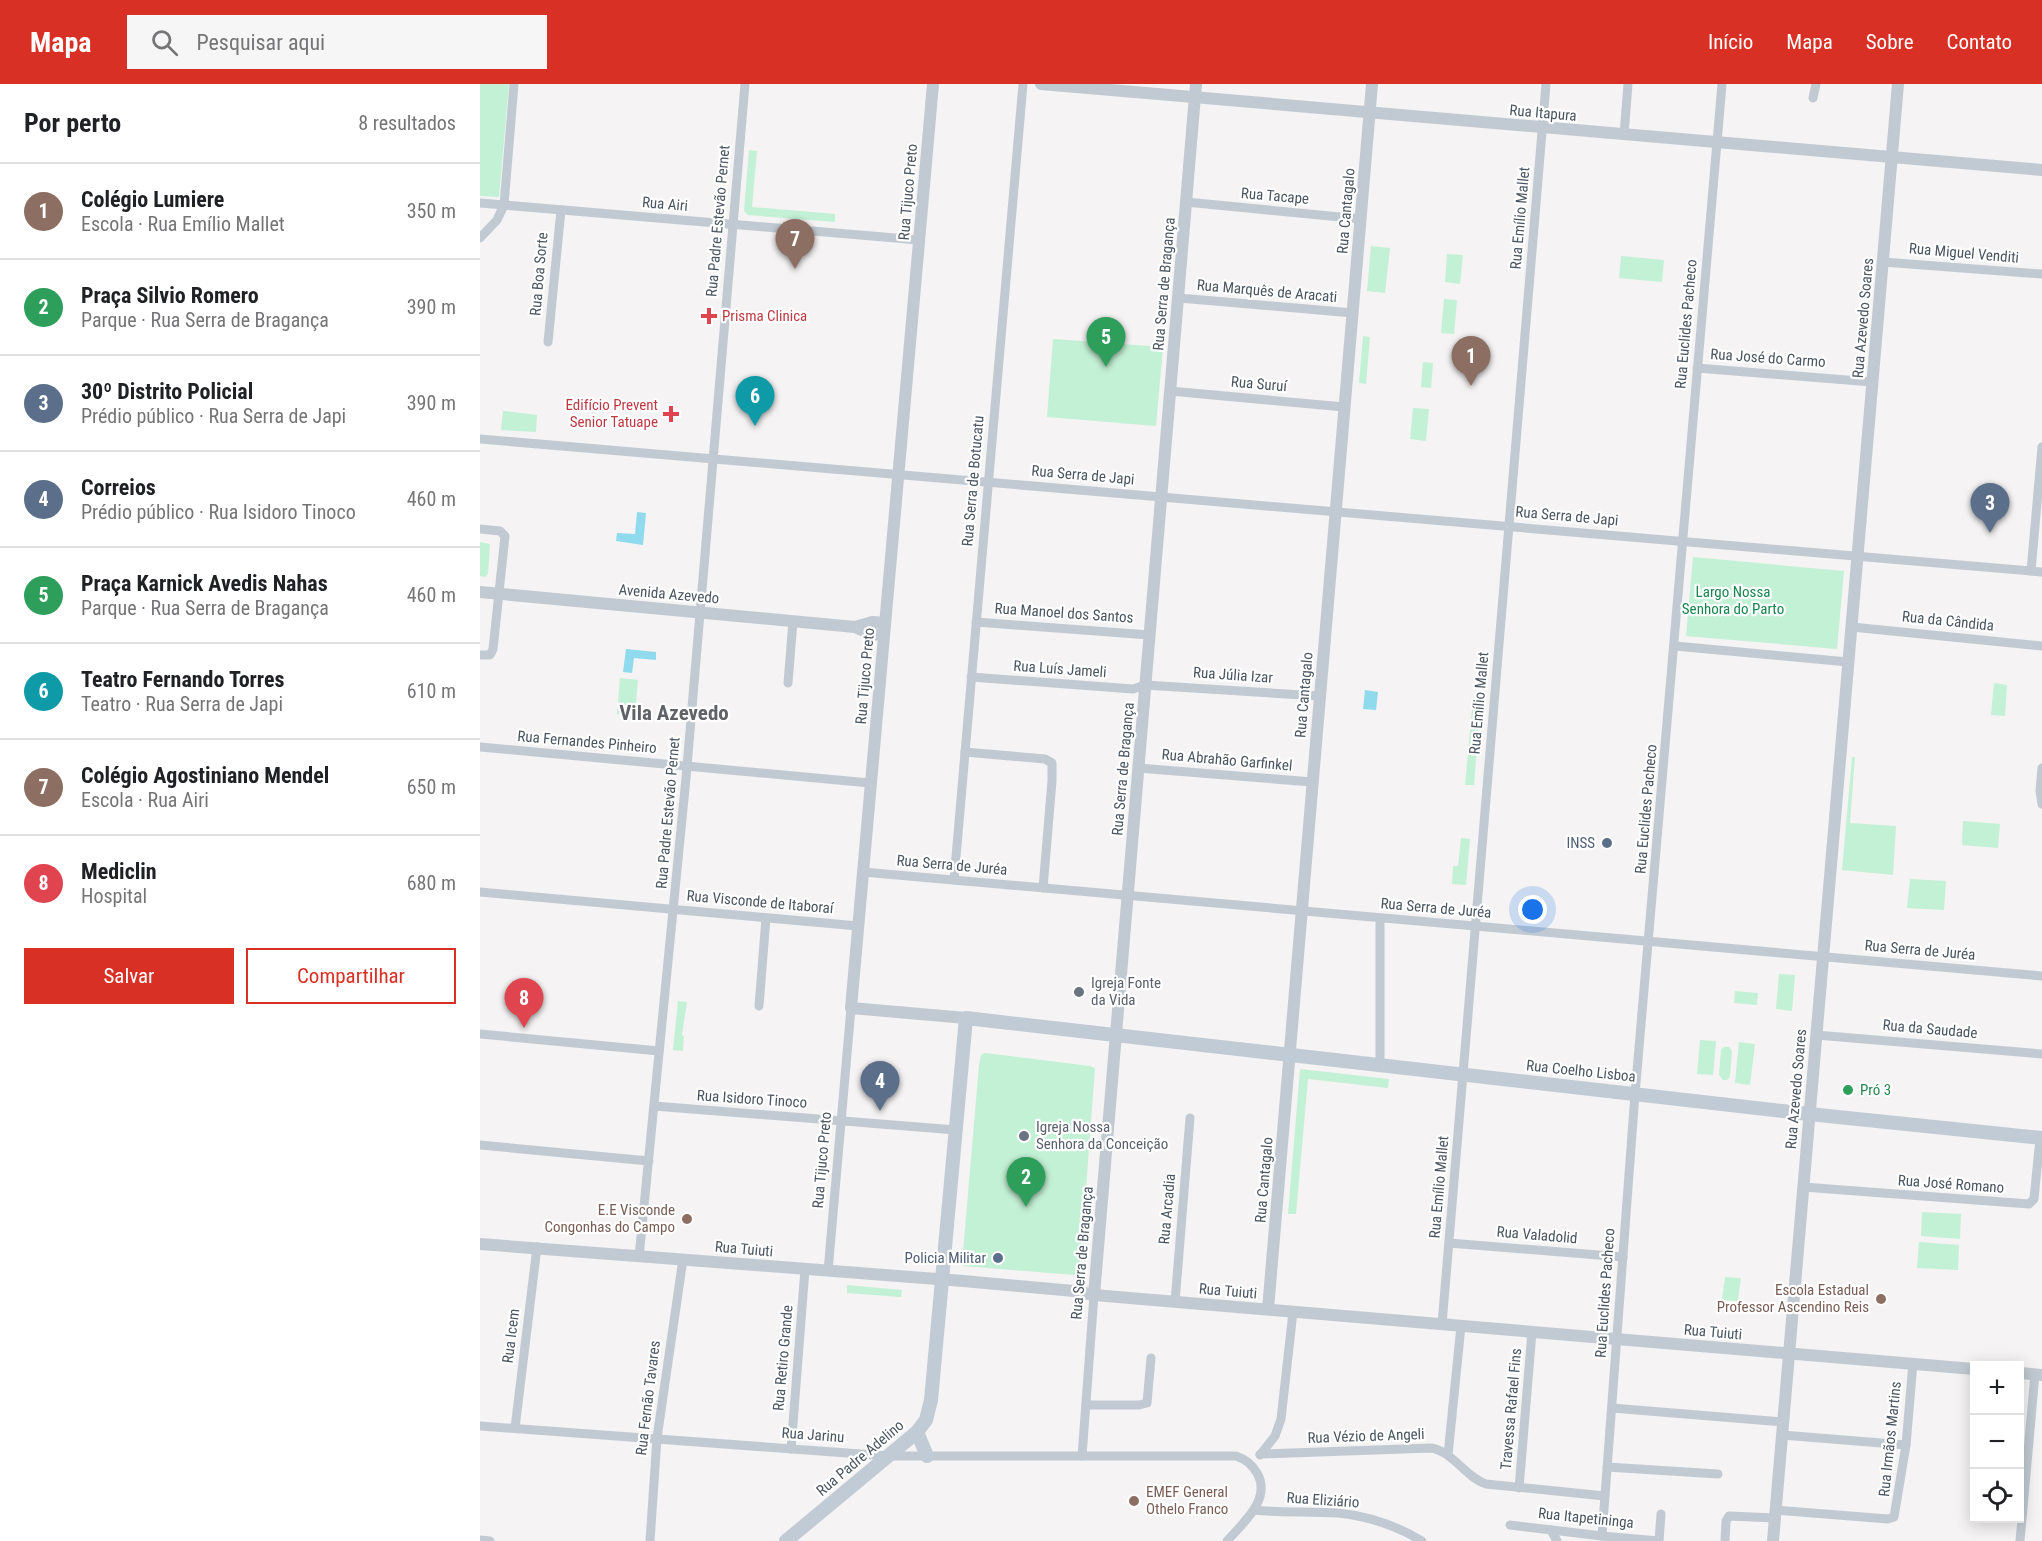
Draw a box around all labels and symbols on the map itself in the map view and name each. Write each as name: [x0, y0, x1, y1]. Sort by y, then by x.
street label: Rua Itapura: [1509, 101, 1577, 125]
street label: Rua Tijuco Preto: [895, 143, 921, 241]
street label: Rua Padre Estevão Pernet: [702, 144, 734, 298]
street label: Rua Emílio Mallet: [1507, 166, 1533, 270]
street label: Rua Cantagalo: [1333, 167, 1359, 255]
street label: Rua Tacape: [1240, 184, 1310, 208]
street label: Rua Airi: [641, 193, 689, 215]
street label: Rua Serra de Bragança: [1149, 217, 1179, 351]
pin: 7: [776, 220, 814, 269]
street label: Rua Boa Sorte: [526, 231, 552, 317]
street label: Rua Miguel Venditi: [1908, 239, 2020, 267]
street label: Rua Azevedo Soares: [1849, 257, 1877, 379]
street label: Rua Euclides Pacheco: [1671, 258, 1701, 390]
street label: Rua Marquês de Aracati: [1196, 276, 1338, 306]
marker: Prisma Clinica: [700, 307, 718, 325]
place label: Prisma Clinica: [722, 307, 807, 325]
pin: 5: [1086, 318, 1126, 367]
pin: 1: [1452, 336, 1490, 386]
street label: Rua José do Carmo: [1710, 345, 1826, 371]
street label: Rua Suruí: [1230, 373, 1289, 396]
pin: 6: [736, 376, 774, 426]
place label: Edifício Prevent Senior Tatuape: [565, 396, 658, 431]
marker: Edifício Prevent Senior Tatuape: [662, 405, 680, 423]
street label: Rua Serra de Botucatu: [958, 415, 988, 547]
street label: Rua Serra de Japi: [1031, 462, 1135, 488]
pin: 3: [1970, 484, 2010, 533]
street label: Rua Serra de Japi: [1515, 503, 1619, 529]
street label: Avenida Azevedo: [618, 581, 720, 607]
park label: Largo Nossa Senhora do Parto: [1682, 583, 1784, 618]
street label: Rua Manoel dos Santos: [994, 599, 1134, 627]
street label: Rua da Cândida: [1901, 607, 1995, 635]
street label: Rua Tijuco Preto: [852, 627, 878, 725]
street label: Rua Cantagalo: [1291, 651, 1317, 739]
street label: Rua Emílio Mallet: [1466, 651, 1492, 755]
street label: Rua Luís Jameli: [1013, 657, 1107, 681]
street label: Rua Júlia Izar: [1192, 663, 1274, 687]
district label: Vila Azevedo: [619, 701, 729, 725]
street label: Rua Serra de Bragança: [1108, 702, 1138, 836]
street label: Rua Fernandes Pinheiro: [517, 727, 657, 757]
street label: Rua Padre Estevão Pernet: [652, 736, 684, 890]
street label: Rua Euclides Pacheco: [1631, 743, 1661, 875]
street label: Rua Abrahão Garfinkel: [1161, 745, 1293, 775]
place label: INSS: [1566, 834, 1595, 852]
marker: INSS: [1600, 836, 1614, 850]
street label: Rua Serra de Juréa: [896, 851, 1008, 879]
street label: Rua Visconde de Itaboraí: [686, 887, 836, 918]
street label: Rua Serra de Juréa: [1380, 894, 1492, 922]
your location: [1518, 895, 1547, 924]
street label: Rua Serra de Juréa: [1864, 936, 1976, 964]
place label: Igreja Fonte da Vida: [1091, 974, 1161, 1009]
pin: 8: [504, 978, 543, 1028]
marker: Igreja Fonte da Vida: [1072, 985, 1086, 999]
street label: Rua da Saudade: [1882, 1016, 1978, 1042]
street label: Rua Azevedo Soares: [1782, 1028, 1810, 1150]
street label: Rua Coelho Lisboa: [1525, 1056, 1637, 1086]
pin: 4: [860, 1062, 900, 1111]
place label: Pró 3: [1860, 1081, 1891, 1099]
marker: Pró 3: [1841, 1083, 1855, 1097]
street label: Rua Isidoro Tinoco: [696, 1086, 808, 1112]
street label: Rua Tijuco Preto: [809, 1111, 835, 1209]
place label: Igreja Nossa Senhora da Conceição: [1036, 1118, 1168, 1153]
marker: Igreja Nossa Senhora da Conceição: [1017, 1129, 1031, 1143]
street label: Rua Emílio Mallet: [1426, 1135, 1452, 1239]
street label: Rua Cantagalo: [1251, 1136, 1277, 1224]
pin: 2: [1006, 1158, 1046, 1207]
street label: Rua José Romano: [1897, 1171, 2005, 1197]
street label: Rua Arcadia: [1155, 1173, 1179, 1245]
street label: Rua Serra de Bragança: [1067, 1186, 1097, 1320]
place label: E.E Visconde Congonhas do Campo: [544, 1201, 675, 1236]
marker: E.E Visconde Congonhas do Campo: [680, 1212, 694, 1226]
street label: Rua Valadolid: [1496, 1223, 1578, 1247]
street label: Rua Euclides Pacheco: [1591, 1227, 1619, 1359]
street label: Rua Tuiuti: [714, 1237, 774, 1261]
place label: Policia Militar: [905, 1249, 986, 1267]
marker: Policia Militar: [991, 1251, 1005, 1265]
street label: Rua Tuiuti: [1198, 1279, 1258, 1303]
place label: Escola Estadual Professor Ascendino Reis: [1717, 1281, 1869, 1316]
marker: Escola Estadual Professor Ascendino Reis: [1874, 1292, 1888, 1306]
street label: Rua Retiro Grande: [769, 1304, 797, 1412]
street label: Rua Icem: [499, 1308, 523, 1364]
street label: Rua Tuiuti: [1683, 1320, 1743, 1344]
street label: Rua Fernão Tavares: [632, 1339, 664, 1456]
street label: Travessa Rafael Fins: [1497, 1347, 1525, 1471]
street label: Rua Irmãos Martins: [1875, 1380, 1905, 1498]
street label: Rua Padre Adelino: [813, 1416, 907, 1500]
street label: Rua Jarinu: [781, 1424, 845, 1446]
street label: Rua Vézio de Angeli: [1307, 1425, 1425, 1447]
place label: EMEF General Othelo Franco: [1146, 1483, 1228, 1518]
street label: Rua Eliziário: [1286, 1488, 1360, 1512]
marker: EMEF General Othelo Franco: [1127, 1494, 1141, 1508]
street label: Rua Itapetininga: [1537, 1504, 1635, 1532]

